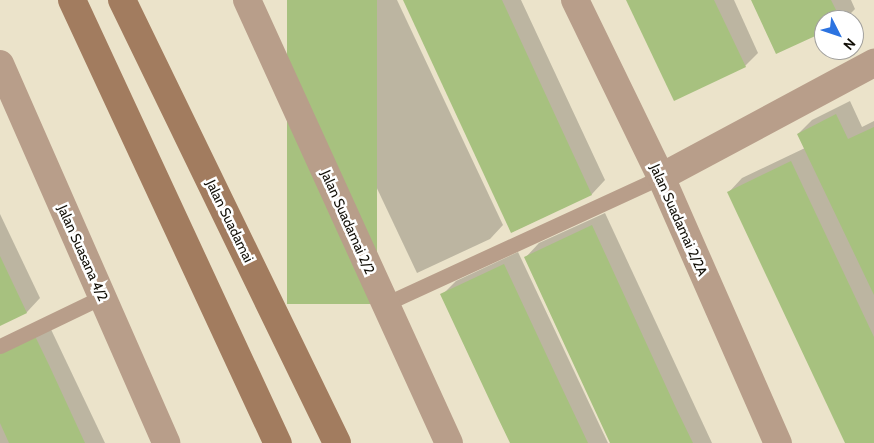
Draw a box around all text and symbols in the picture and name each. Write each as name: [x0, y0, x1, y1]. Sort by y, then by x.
north arrow: [814, 10, 864, 60]
text: N: [840, 35, 860, 54]
street label: Jalan Suadamai 2/2A: [647, 161, 711, 279]
street label: Jalan Suadamai 2/2: [318, 167, 378, 277]
street label: Jalan Suadamai: [203, 177, 257, 265]
street label: Jalan Suasana 4/2: [54, 202, 112, 304]

